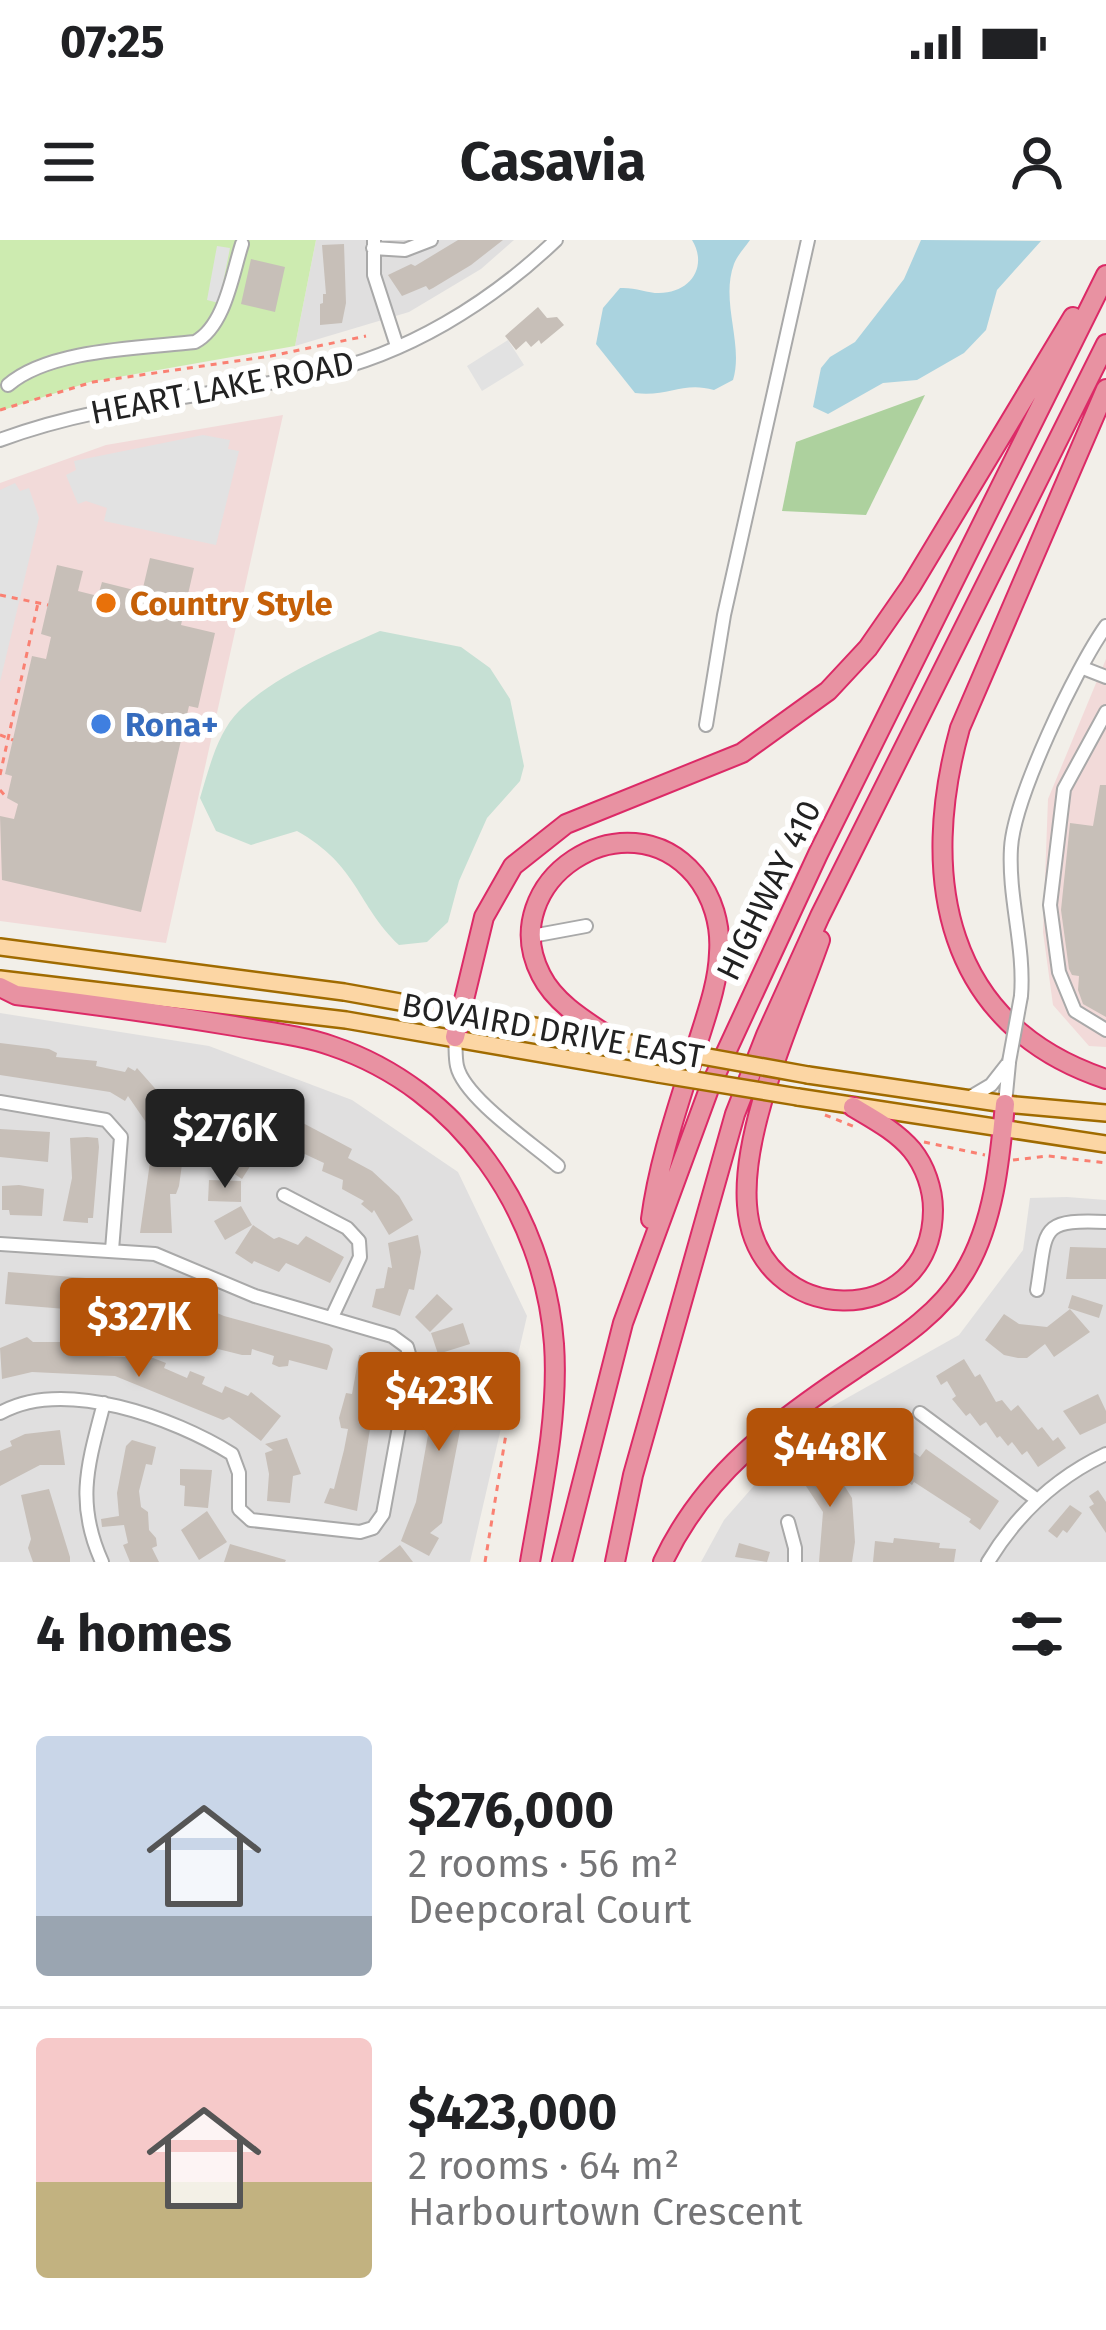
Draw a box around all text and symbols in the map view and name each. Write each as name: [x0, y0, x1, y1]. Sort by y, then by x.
text: 07:25: [60, 15, 165, 69]
icon: menu: [36, 129, 102, 195]
icon: person: [1004, 129, 1070, 195]
text: Casavia: [460, 130, 646, 194]
street label: HEART LAKE ROAD: [87, 343, 357, 433]
place label: Country Style: [130, 584, 333, 624]
marker: Country Style: [93, 590, 119, 616]
place label: Rona+: [125, 705, 219, 745]
marker: Rona+: [88, 711, 114, 737]
street label: HIGHWAY 410: [708, 794, 830, 987]
street label: BOVAIRD DRIVE EAST: [399, 985, 707, 1077]
pin: $276K: [141, 1089, 309, 1191]
text: $276K: [172, 1105, 278, 1151]
pin: $327K: [55, 1278, 223, 1380]
text: $327K: [87, 1294, 191, 1340]
pin: $423K: [355, 1352, 523, 1454]
text: $423K: [385, 1368, 493, 1414]
pin: $448K: [746, 1408, 914, 1510]
text: $448K: [774, 1424, 886, 1470]
icon: filters: [1004, 1601, 1070, 1667]
text: 4 homes: [36, 1603, 232, 1665]
text: $276,000: [408, 1779, 614, 1841]
icon: home: [132, 1784, 276, 1928]
text: 2 rooms · 56 m²: [408, 1841, 678, 1887]
text: Deepcoral Court: [408, 1887, 691, 1933]
text: $423,000: [408, 2081, 617, 2143]
icon: home: [132, 2086, 276, 2230]
text: 2 rooms · 64 m²: [408, 2143, 679, 2189]
text: Harbourtown Crescent: [408, 2189, 803, 2235]

